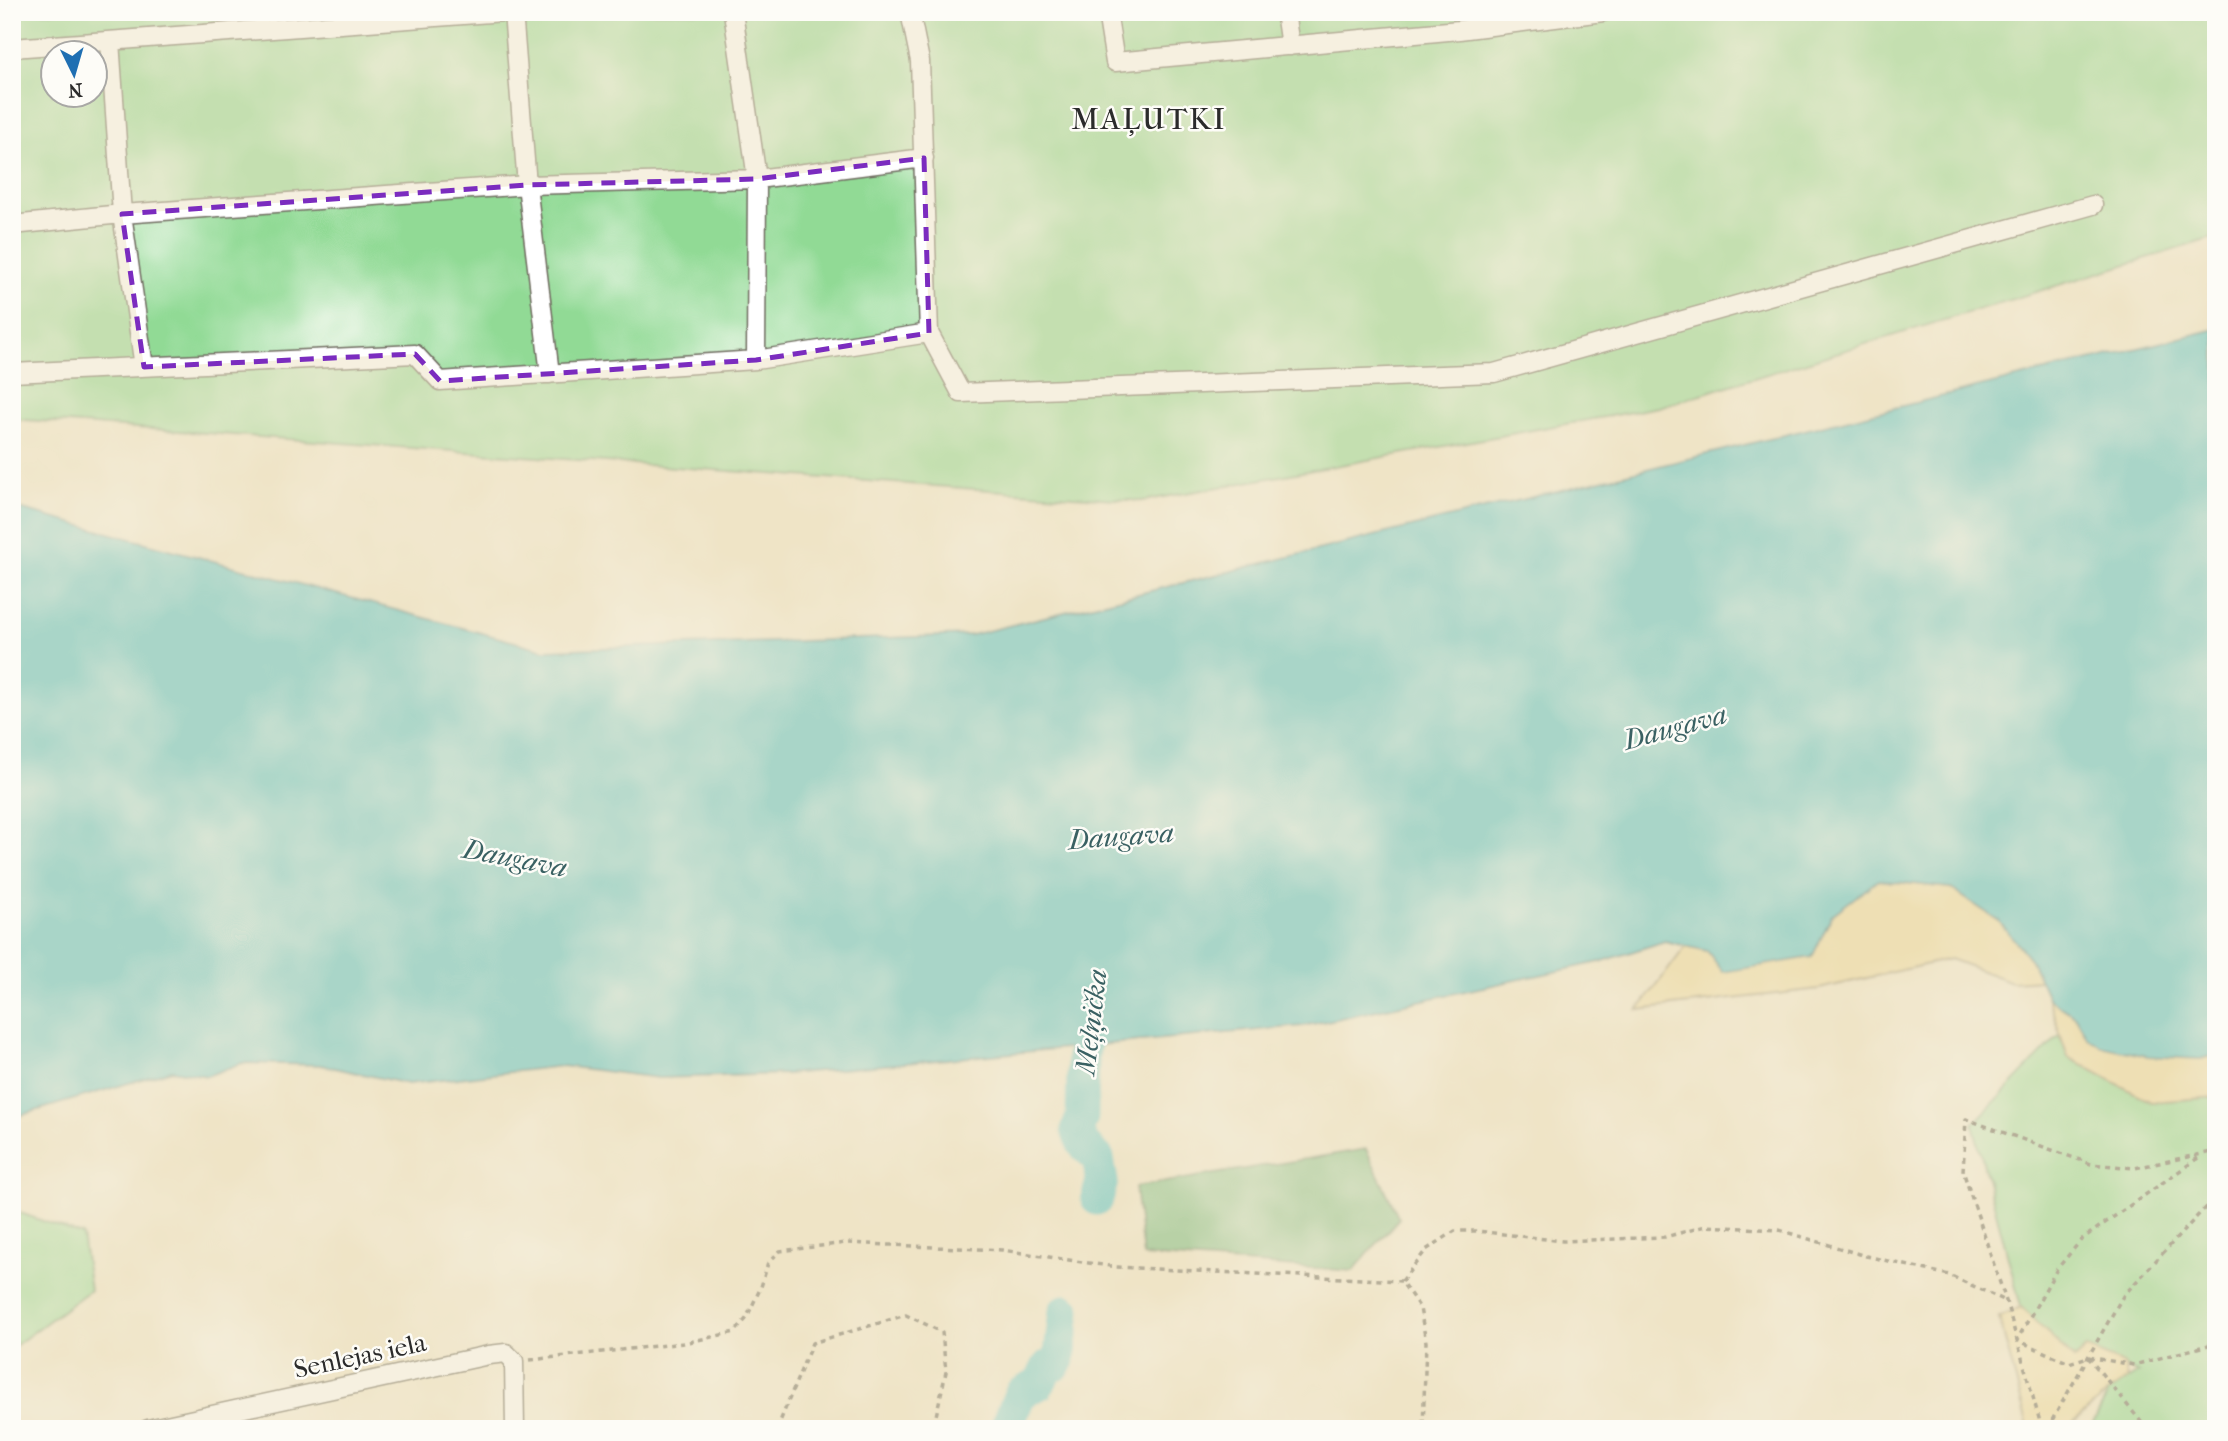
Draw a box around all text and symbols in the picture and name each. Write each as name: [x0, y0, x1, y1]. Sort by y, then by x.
north arrow: [38, 38, 108, 108]
text: N: [67, 78, 84, 102]
district label: MAĻUTKI: [1071, 102, 1227, 137]
water label: Daugava: [1618, 697, 1730, 757]
water label: Daugava: [1065, 816, 1175, 856]
water label: Daugava: [458, 831, 570, 884]
water label: Meļņička: [1068, 967, 1114, 1079]
street label: Senlejas iela: [291, 1327, 430, 1385]

